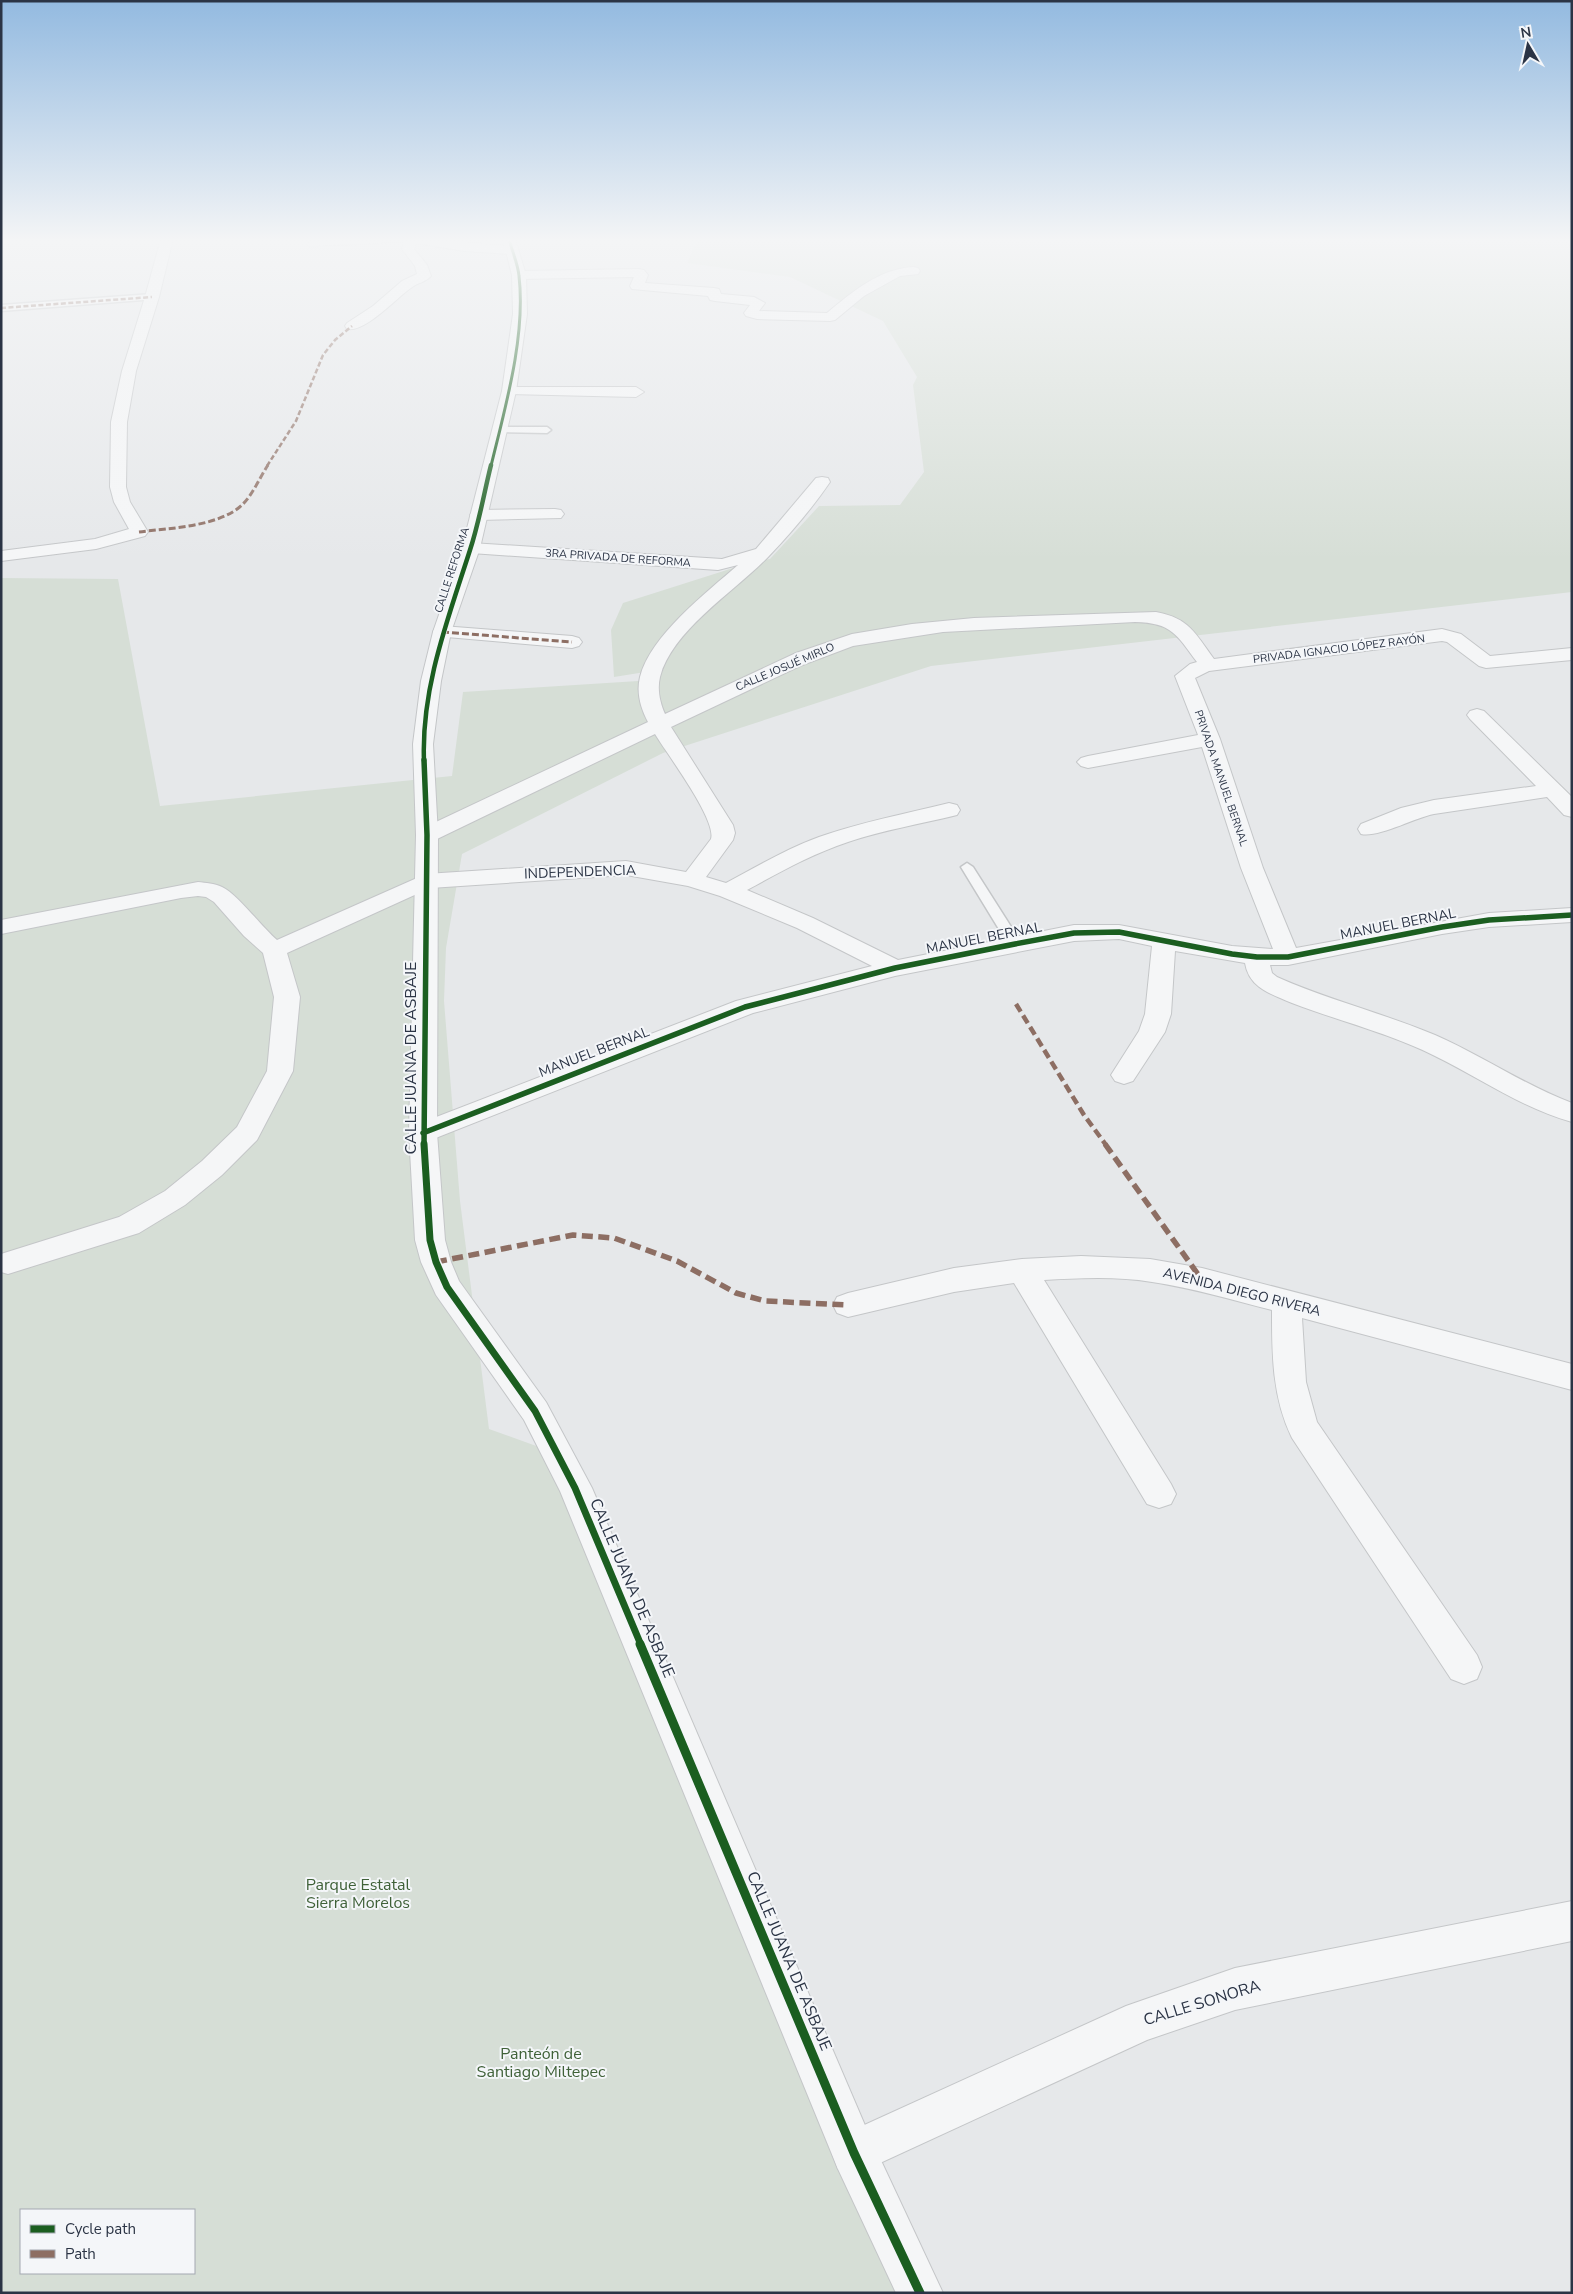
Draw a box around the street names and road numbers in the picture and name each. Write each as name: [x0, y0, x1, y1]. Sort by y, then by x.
street label: CALLE REFORMA: [431, 525, 473, 615]
street label: 3RA PRIVADA DE REFORMA: [545, 545, 691, 571]
street label: PRIVADA IGNACIO LÓPEZ RAYÓN: [1252, 630, 1426, 667]
street label: CALLE JOSUÉ MIRLO: [733, 638, 837, 695]
street label: PRIVADA MANUEL BERNAL: [1191, 708, 1251, 848]
street label: INDEPENDENCIA: [524, 861, 636, 883]
street label: MANUEL BERNAL: [1339, 903, 1458, 945]
street label: MANUEL BERNAL: [925, 917, 1044, 959]
street label: CALLE JUANA DE ASBAJE: [400, 962, 422, 1154]
street label: MANUEL BERNAL: [536, 1022, 653, 1082]
street label: AVENIDA DIEGO RIVERA: [1161, 1263, 1323, 1321]
street label: CALLE JUANA DE ASBAJE: [584, 1495, 680, 1681]
street label: CALLE JUANA DE ASBAJE: [741, 1868, 837, 2054]
street label: CALLE SONORA: [1141, 1975, 1264, 2031]

